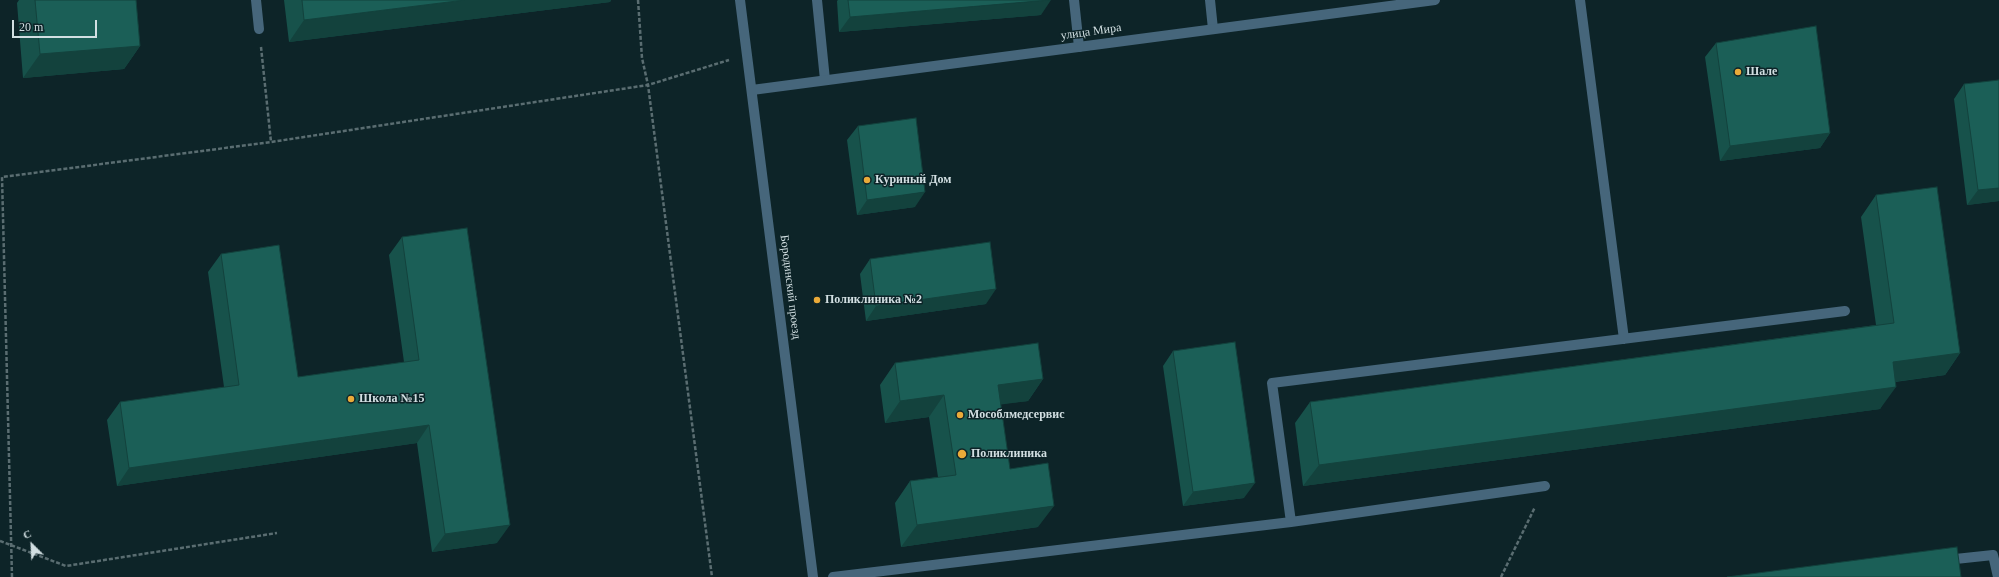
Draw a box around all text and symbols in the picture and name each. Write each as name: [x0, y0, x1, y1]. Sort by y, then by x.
scale bar: [14, 12, 99, 38]
text: 20 m: [19, 20, 43, 34]
street label: улица Мира: [1060, 21, 1122, 43]
place label: Шале: [1746, 65, 1777, 79]
marker: Шале: [1733, 67, 1743, 77]
place label: Куриный Дом: [875, 173, 951, 187]
marker: Куриный Дом: [862, 175, 872, 185]
street label: Бородинский проезд: [776, 234, 804, 340]
place label: Поликлиника №2: [825, 293, 922, 307]
marker: Поликлиника №2: [812, 295, 822, 305]
place label: Школа №15: [359, 392, 425, 406]
marker: Школа №15: [346, 394, 356, 404]
place label: Мособлмедсервис: [968, 408, 1065, 422]
marker: Мособлмедсервис: [955, 410, 965, 420]
place label: Поликлиника: [971, 447, 1047, 461]
marker: Поликлиника: [956, 448, 968, 460]
north arrow: [12, 525, 52, 565]
text: С: [21, 527, 33, 541]

